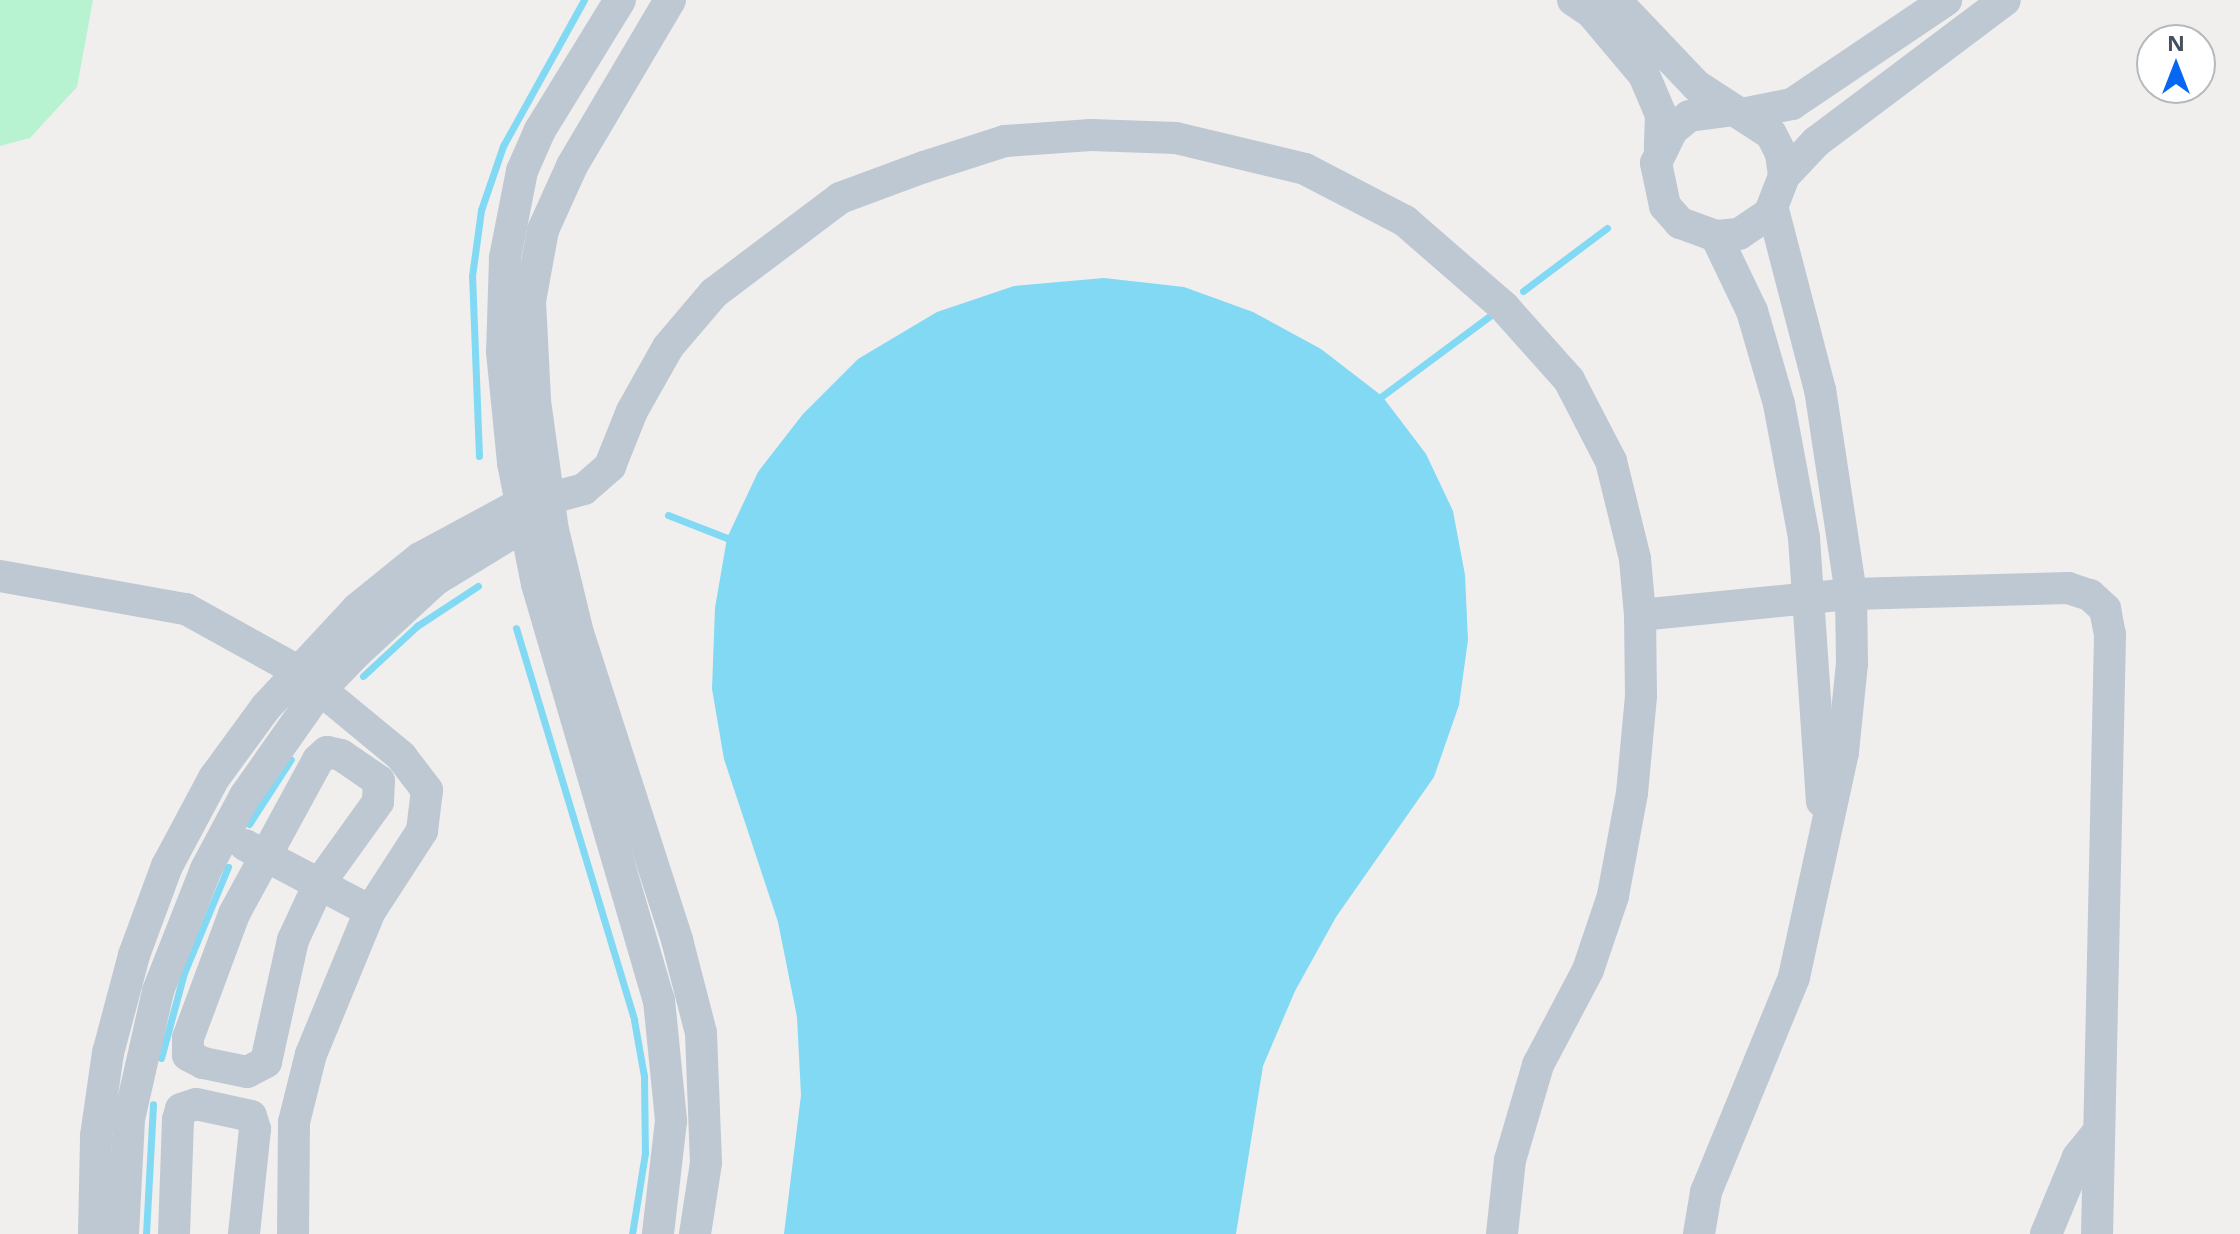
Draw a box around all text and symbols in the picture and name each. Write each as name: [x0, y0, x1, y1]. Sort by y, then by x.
north arrow: [2136, 24, 2216, 104]
text: N: [2167, 27, 2185, 57]

